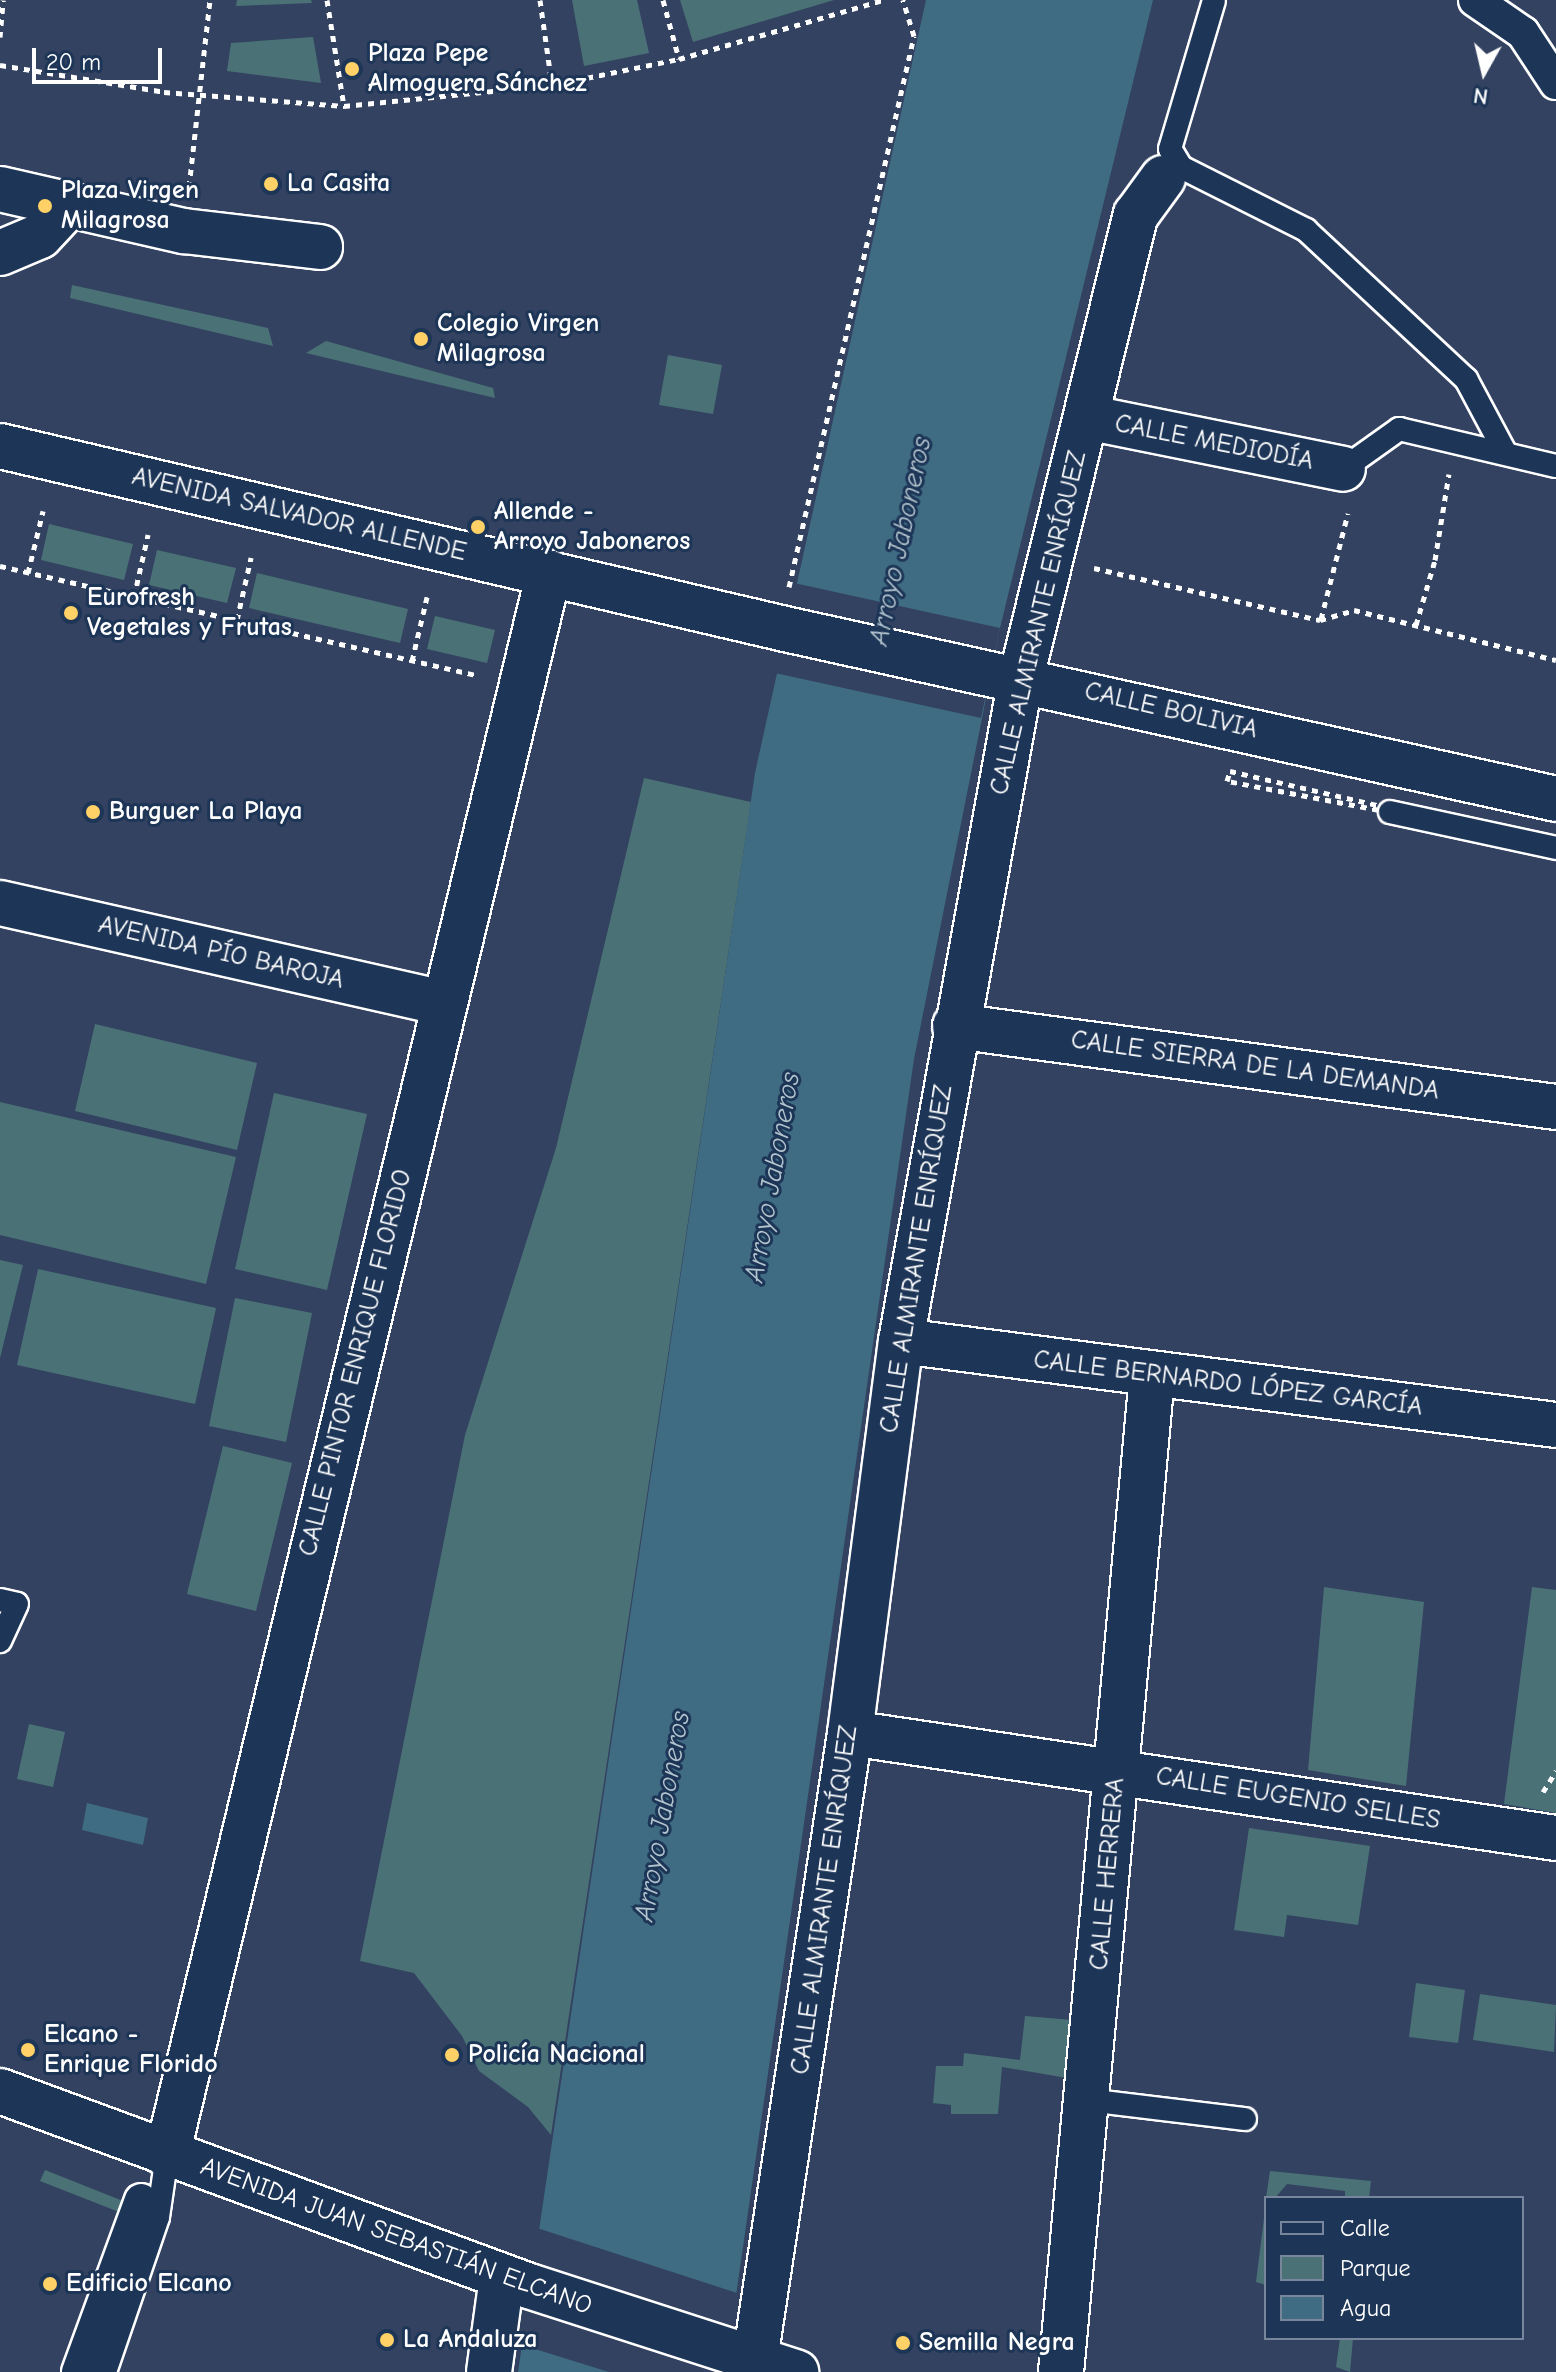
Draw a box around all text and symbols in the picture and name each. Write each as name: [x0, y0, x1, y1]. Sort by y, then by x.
scale bar: [36, 32, 166, 82]
north arrow: [1444, 32, 1524, 112]
place label: Plaza Pepe Almoguera Sánchez: [368, 38, 587, 100]
text: 20 m: [46, 48, 101, 76]
marker: Plaza Pepe Almoguera Sánchez: [343, 60, 361, 78]
text: N: [1472, 82, 1490, 110]
place label: La Casita: [287, 168, 390, 200]
place label: Plaza Virgen Milagrosa: [61, 175, 199, 236]
marker: La Casita: [262, 175, 280, 193]
marker: Plaza Virgen Milagrosa: [36, 197, 54, 215]
place label: Colegio Virgen Milagrosa: [437, 308, 599, 370]
marker: Colegio Virgen Milagrosa: [412, 330, 430, 348]
street label: CALLE MEDIODÍA: [1112, 408, 1316, 478]
water label: Arroyo Jaboneros: [861, 434, 939, 648]
street label: CALLE ALMIRANTE ENRÍQUEZ: [984, 448, 1094, 798]
street label: AVENIDA SALVADOR ALLENDE: [129, 461, 469, 569]
place label: Allende - Arroyo Jaboneros: [494, 496, 690, 558]
marker: Allende - Arroyo Jaboneros: [469, 518, 487, 536]
place label: Eurofresh Vegetales y Frutas: [87, 582, 292, 644]
marker: Eurofresh Vegetales y Frutas: [62, 604, 80, 622]
street label: CALLE BOLIVIA: [1081, 676, 1261, 746]
place label: Burguer La Playa: [109, 796, 302, 828]
marker: Burguer La Playa: [84, 803, 102, 821]
street label: AVENIDA PÍO BAROJA: [95, 910, 347, 996]
street label: CALLE SIERRA DE LA DEMANDA: [1069, 1025, 1441, 1107]
water label: Arroyo Jaboneros: [737, 1069, 807, 1285]
street label: CALLE ALMIRANTE ENRÍQUEZ: [874, 1083, 960, 1435]
street label: CALLE PINTOR ENRIQUE FLORIDO: [293, 1166, 419, 1560]
street label: CALLE BERNARDO LÓPEZ GARCÍA: [1032, 1345, 1424, 1423]
water label: Arroyo Jaboneros: [627, 1708, 697, 1924]
street label: CALLE ALMIRANTE ENRÍQUEZ: [785, 1724, 865, 2076]
street label: CALLE EUGENIO SELLES: [1154, 1761, 1442, 1837]
street label: CALLE HERRERA: [1084, 1776, 1132, 1972]
place label: Elcano - Enrique Florido: [44, 2019, 218, 2080]
place label: Policía Nacional: [468, 2039, 645, 2071]
marker: Elcano - Enrique Florido: [19, 2041, 37, 2059]
marker: Policía Nacional: [443, 2046, 461, 2064]
street label: AVENIDA JUAN SEBASTIÁN ELCANO: [196, 2151, 596, 2323]
legend: [1264, 2196, 1524, 2340]
text: Calle: [1340, 2214, 1390, 2242]
text: Parque: [1340, 2254, 1411, 2282]
place label: Edificio Elcano: [66, 2268, 232, 2300]
marker: Edificio Elcano: [41, 2275, 59, 2293]
text: Agua: [1340, 2294, 1391, 2322]
place label: La Andaluza: [403, 2324, 538, 2356]
place label: Semilla Negra: [919, 2327, 1075, 2359]
marker: La Andaluza: [378, 2331, 396, 2349]
marker: Semilla Negra: [894, 2334, 912, 2352]

